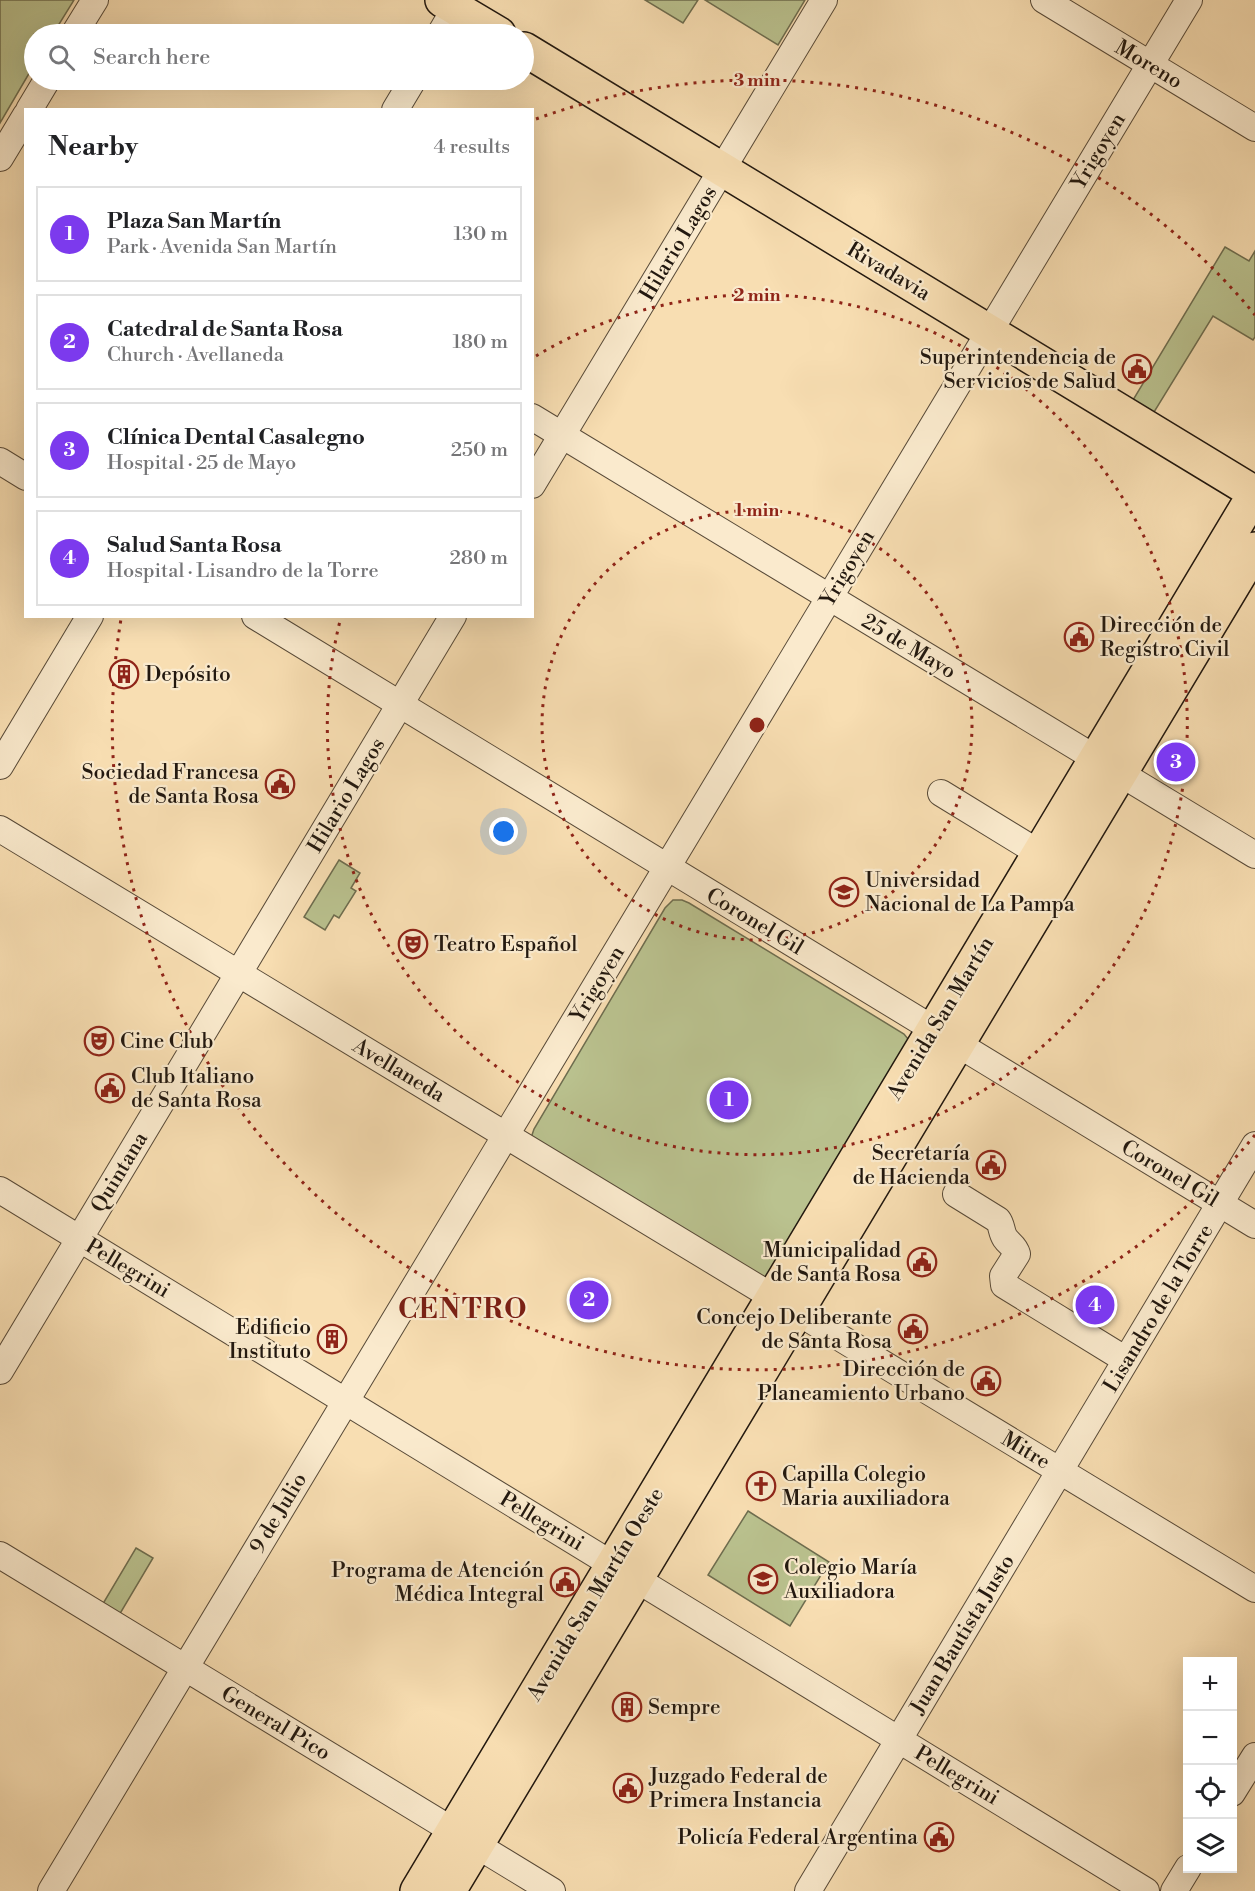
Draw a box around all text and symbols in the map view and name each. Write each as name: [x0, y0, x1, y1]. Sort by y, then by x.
search box: [24, 24, 534, 90]
street label: Moreno: [1110, 35, 1187, 95]
icon: search: [45, 41, 78, 74]
text: Search here: [93, 44, 210, 71]
text: 3 min: [734, 69, 780, 92]
street label: Yrigoyen: [1065, 108, 1132, 195]
text: Nearby: [48, 131, 138, 163]
text: 4 results: [433, 135, 510, 160]
street label: Hilario Lagos: [634, 181, 723, 306]
text: Plaza San Martín: [107, 208, 281, 235]
text: 1: [65, 222, 74, 247]
text: 130 m: [453, 222, 508, 247]
text: Park · Avenida San Martín: [107, 235, 337, 260]
street label: Rivadavia: [842, 237, 935, 307]
text: 2 min: [733, 284, 781, 307]
text: Catedral de Santa Rosa: [107, 316, 343, 343]
text: 2: [63, 330, 76, 355]
text: 180 m: [453, 330, 508, 355]
text: Church · Avellaneda: [107, 343, 284, 368]
place label: Superintendencia de Servicios de Salud: [920, 345, 1116, 395]
public building icon: Superintendencia de Servicios de Salud: [1121, 353, 1153, 385]
text: Clínica Dental Casalegno: [107, 424, 365, 451]
text: 3: [63, 438, 76, 463]
text: 250 m: [451, 438, 508, 463]
text: Hospital · 25 de Mayo: [107, 451, 296, 476]
text: 1 min: [735, 499, 779, 522]
street label: Yrigoyen: [814, 525, 881, 612]
text: Salud Santa Rosa: [107, 532, 282, 559]
text: 4: [63, 546, 76, 571]
text: 280 m: [449, 546, 508, 571]
text: Hospital · Lisandro de la Torre: [107, 559, 379, 584]
street label: 25 de Mayo: [857, 609, 960, 685]
place label: Dirección de Registro Civil: [1100, 613, 1229, 663]
public building icon: Dirección de Registro Civil: [1063, 621, 1095, 653]
building icon: Depósito: [108, 658, 140, 690]
place label: Depósito: [145, 662, 231, 688]
centre of rings: [747, 715, 767, 735]
street label: Hilario Lagos: [302, 733, 391, 858]
pin: 3: [1156, 740, 1196, 784]
place label: Sociedad Francesa de Santa Rosa: [81, 760, 259, 810]
public building icon: Sociedad Francesa de Santa Rosa: [264, 768, 296, 800]
your location: [489, 817, 518, 846]
place label: Universidad Nacional de La Pampa: [865, 868, 1075, 918]
school or university icon: Universidad Nacional de La Pampa: [828, 876, 860, 908]
street label: Coronel Gil: [701, 883, 808, 961]
theatre icon: Teatro Español: [397, 928, 429, 960]
place label: Teatro Español: [434, 932, 578, 958]
street label: Avenida San Martín: [881, 932, 1000, 1106]
street label: Yrigoyen: [564, 941, 631, 1028]
theatre icon: Cine Club: [83, 1025, 115, 1057]
place label: Cine Club: [120, 1029, 213, 1055]
street label: Avellaneda: [347, 1033, 450, 1109]
place label: Club Italiano de Santa Rosa: [131, 1064, 262, 1114]
public building icon: Club Italiano de Santa Rosa: [94, 1072, 126, 1104]
pin: 1: [710, 1078, 748, 1122]
street label: Quintana: [86, 1127, 154, 1218]
street label: Coronel Gil: [1116, 1135, 1223, 1213]
place label: Secretaría de Hacienda: [852, 1141, 970, 1191]
public building icon: Secretaría de Hacienda: [975, 1149, 1007, 1181]
street label: Lisandro de la Torre: [1098, 1220, 1219, 1397]
street label: Pellegrini: [81, 1234, 174, 1304]
place label: Municipalidad de Santa Rosa: [763, 1238, 901, 1288]
public building icon: Municipalidad de Santa Rosa: [906, 1246, 938, 1278]
pin: 2: [570, 1278, 608, 1322]
pin: 4: [1076, 1282, 1114, 1328]
district label: CENTRO: [398, 1293, 528, 1327]
place label: Concejo Deliberante de Santa Rosa: [696, 1305, 892, 1355]
public building icon: Concejo Deliberante de Santa Rosa: [897, 1313, 929, 1345]
place label: Edificio Instituto: [229, 1315, 311, 1365]
building icon: Edificio Instituto: [316, 1323, 348, 1355]
place label: Dirección de Planeamiento Urbano: [757, 1357, 965, 1407]
public building icon: Dirección de Planeamiento Urbano: [970, 1365, 1002, 1397]
street label: Mitre: [996, 1426, 1055, 1475]
place label: Capilla Colegio Maria auxiliadora: [782, 1462, 950, 1512]
street label: 9 de Julio: [245, 1468, 313, 1559]
church icon: Capilla Colegio Maria auxiliadora: [745, 1470, 777, 1502]
street label: Avenida San Martín Oeste: [521, 1483, 670, 1707]
street label: Pellegrini: [495, 1487, 588, 1557]
street label: Juan Bautista Justo: [904, 1550, 1021, 1720]
place label: Colegio María Auxiliadora: [783, 1555, 918, 1605]
place label: Programa de Atención Médica Integral: [331, 1558, 544, 1608]
school or university icon: Colegio María Auxiliadora: [747, 1563, 779, 1595]
public building icon: Programa de Atención Médica Integral: [549, 1566, 581, 1598]
map controls: [1183, 1657, 1237, 1873]
button: +: [1183, 1657, 1237, 1711]
street label: General Pico: [216, 1681, 335, 1767]
building icon: Sempre: [611, 1691, 643, 1723]
place label: Sempre: [648, 1695, 721, 1721]
button: −: [1183, 1711, 1237, 1765]
street label: Pellegrini: [910, 1741, 1003, 1811]
place label: Juzgado Federal de Primera Instancia: [648, 1764, 828, 1814]
button: locate: [1183, 1765, 1237, 1819]
public building icon: Juzgado Federal de Primera Instancia: [612, 1772, 644, 1804]
button: layers: [1183, 1819, 1237, 1873]
public building icon: Policía Federal Argentina: [923, 1821, 955, 1853]
place label: Policía Federal Argentina: [677, 1825, 918, 1851]

